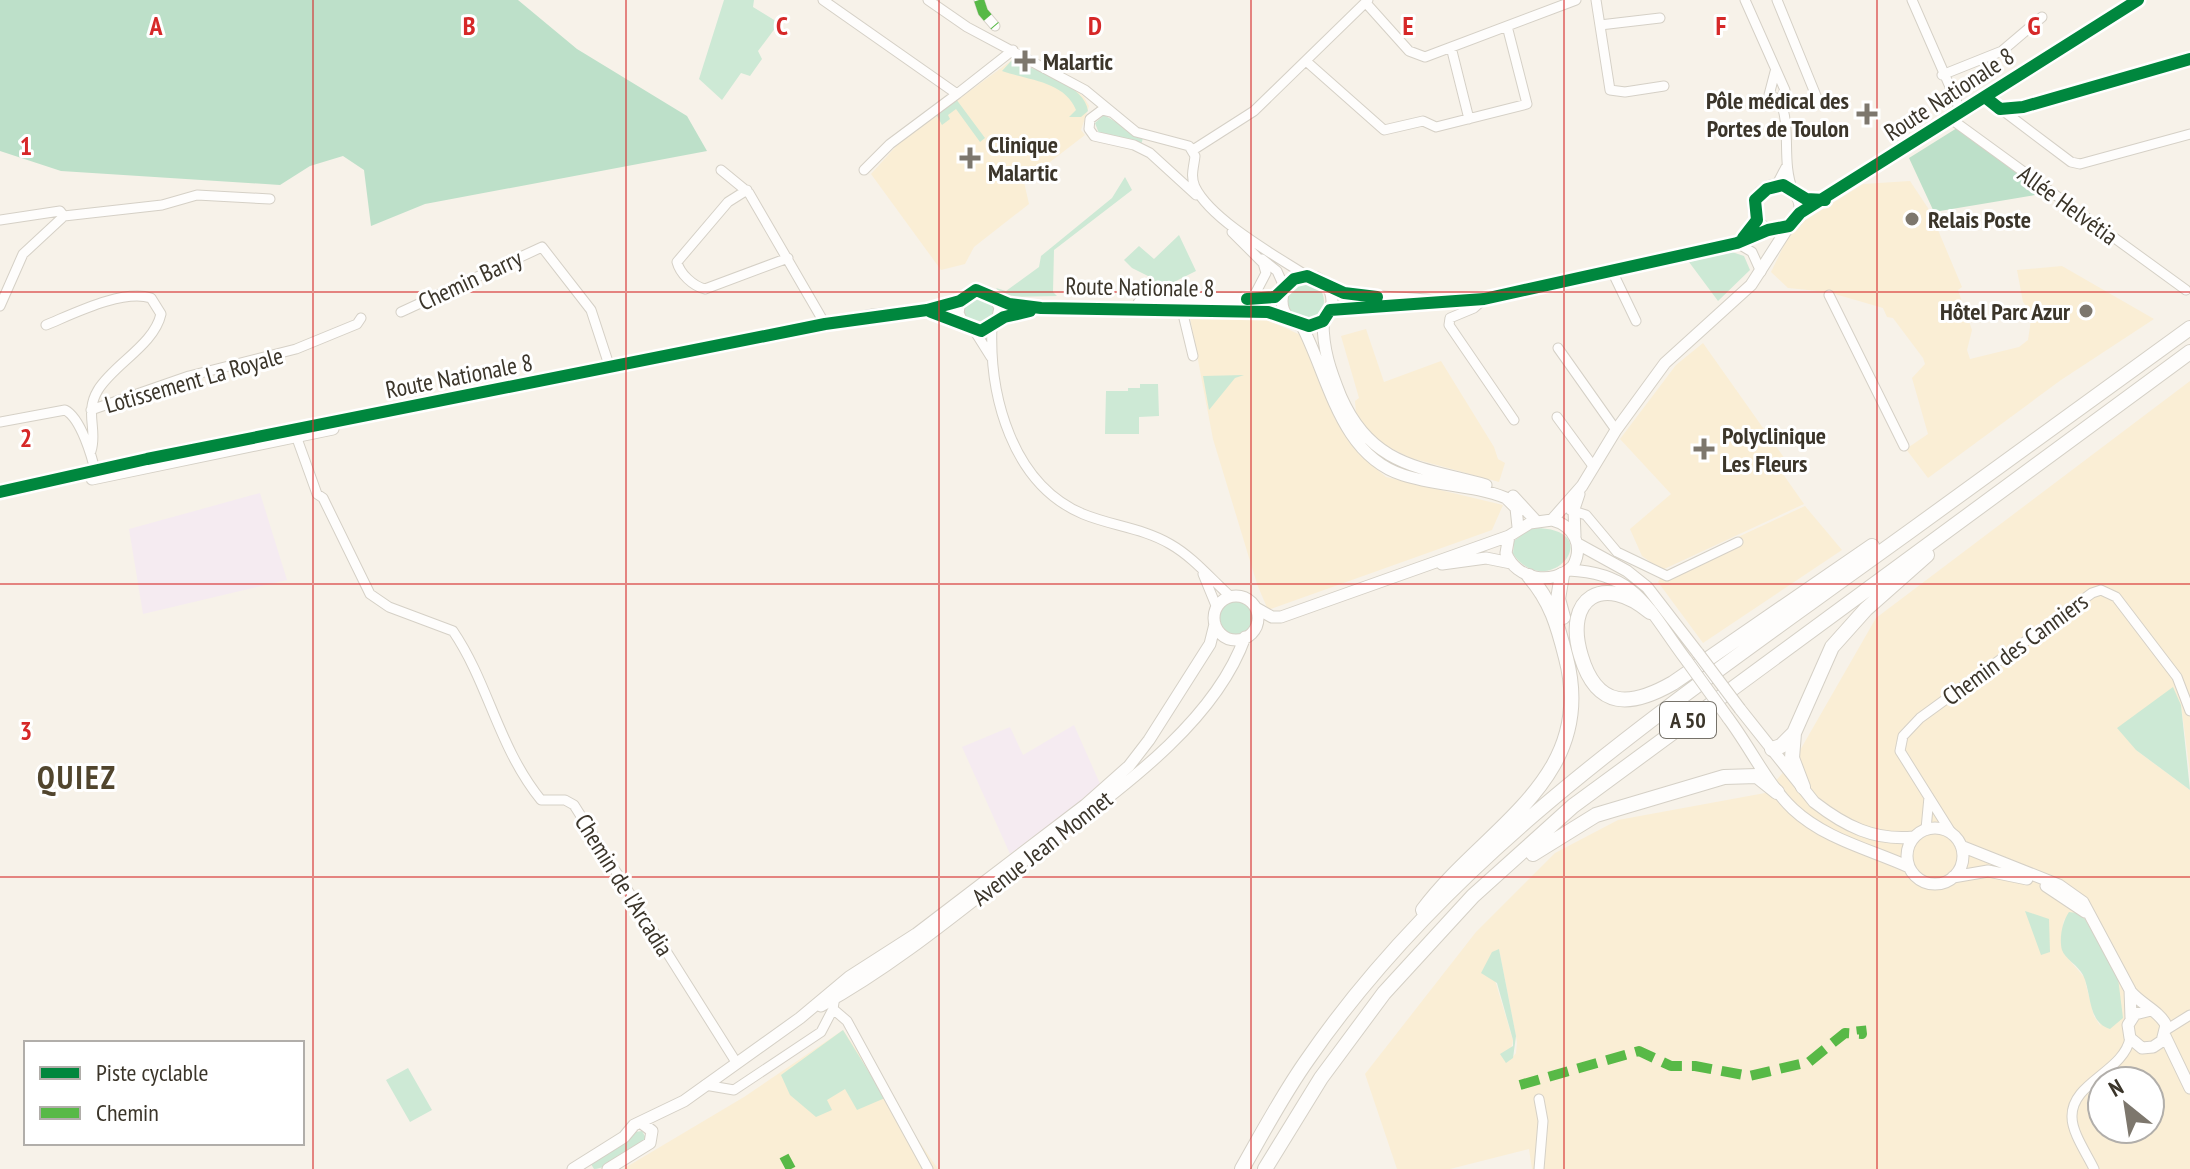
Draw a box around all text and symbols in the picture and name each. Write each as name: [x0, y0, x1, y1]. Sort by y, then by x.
text: A: [148, 9, 163, 42]
text: B: [463, 9, 476, 42]
text: C: [776, 9, 788, 42]
text: D: [1088, 9, 1102, 42]
text: E: [1402, 9, 1414, 42]
text: F: [1716, 9, 1727, 42]
text: G: [2027, 9, 2041, 42]
street label: Route Nationale 8: [1878, 40, 2020, 148]
place label: Malartic: [1043, 46, 1114, 77]
marker: Malartic: [1014, 50, 1036, 72]
place label: Pôle médical des Portes de Toulon: [1706, 85, 1849, 144]
marker: Pôle médical des Portes de Toulon: [1856, 103, 1878, 125]
text: 1: [20, 129, 32, 162]
place label: Clinique Malartic: [988, 129, 1059, 188]
marker: Clinique Malartic: [959, 147, 981, 169]
street label: Allée Helvétia: [2012, 158, 2124, 252]
place label: Relais Poste: [1928, 204, 2031, 235]
marker: Relais Poste: [1903, 210, 1921, 228]
street label: Chemin Barry: [413, 242, 527, 318]
street label: Route Nationale 8: [1065, 270, 1215, 304]
place label: Hôtel Parc Azur: [1940, 296, 2071, 327]
marker: Hôtel Parc Azur: [2077, 302, 2095, 320]
street label: Lotissement La Royale: [101, 340, 287, 420]
street label: Route Nationale 8: [383, 347, 535, 405]
place label: Polyclinique Les Fleurs: [1722, 420, 1826, 479]
text: 2: [20, 421, 32, 454]
marker: Polyclinique Les Fleurs: [1693, 438, 1715, 460]
street label: Chemin des Canniers: [1936, 586, 2094, 712]
road number: A 50: [1660, 702, 1716, 738]
text: 3: [20, 714, 32, 747]
district label: QUIEZ: [37, 756, 117, 798]
street label: Avenue Jean Monnet: [965, 783, 1119, 913]
street label: Chemin de l'Arcadia: [568, 808, 680, 962]
legend: [24, 1041, 304, 1145]
text: Piste cyclable: [96, 1057, 209, 1088]
north arrow: [2086, 1065, 2166, 1145]
text: N: [2104, 1073, 2128, 1103]
text: Chemin: [96, 1097, 159, 1128]

